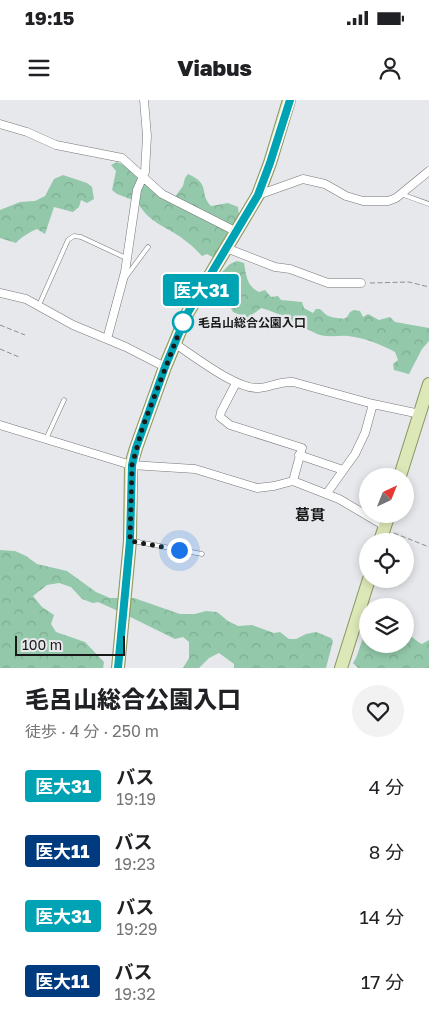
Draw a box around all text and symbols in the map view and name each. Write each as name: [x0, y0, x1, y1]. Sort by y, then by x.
text: 19:15: [25, 6, 74, 29]
icon: menu: [25, 54, 53, 82]
text: Viabus: [177, 54, 252, 81]
icon: person: [376, 54, 404, 82]
line badge: 医大31: [166, 274, 236, 306]
text: 医大31: [173, 279, 229, 301]
marker: 毛呂山総合公園入口: [172, 311, 194, 333]
place label: 毛呂山総合公園入口: [198, 315, 306, 330]
north arrow: [359, 468, 414, 522]
map controls: [359, 468, 414, 653]
district label: 葛貫: [295, 505, 325, 523]
button: locate: [359, 533, 414, 588]
your location: [167, 538, 192, 563]
button: layers: [359, 598, 414, 653]
scale bar: [15, 633, 125, 656]
text: 100 m: [22, 636, 62, 653]
text: 毛呂山総合公園入口: [25, 684, 241, 713]
button: heart: [352, 685, 404, 737]
text: 徒歩 · 4 分 · 250 m: [25, 721, 159, 741]
text: バス: [116, 765, 154, 788]
text: 医大31: [35, 775, 91, 797]
text: 4 分: [369, 775, 404, 798]
text: 19:19: [116, 789, 156, 809]
text: バス: [115, 830, 153, 853]
text: 医大11: [35, 840, 90, 862]
text: 8 分: [369, 840, 404, 863]
text: 19:23: [115, 854, 155, 874]
text: バス: [116, 895, 154, 918]
text: 医大31: [35, 905, 91, 927]
text: 14 分: [359, 905, 404, 928]
text: 19:29: [116, 919, 157, 939]
text: バス: [115, 960, 153, 983]
text: 医大11: [35, 970, 90, 992]
text: 17 分: [361, 970, 404, 993]
text: 19:32: [115, 984, 155, 1004]

